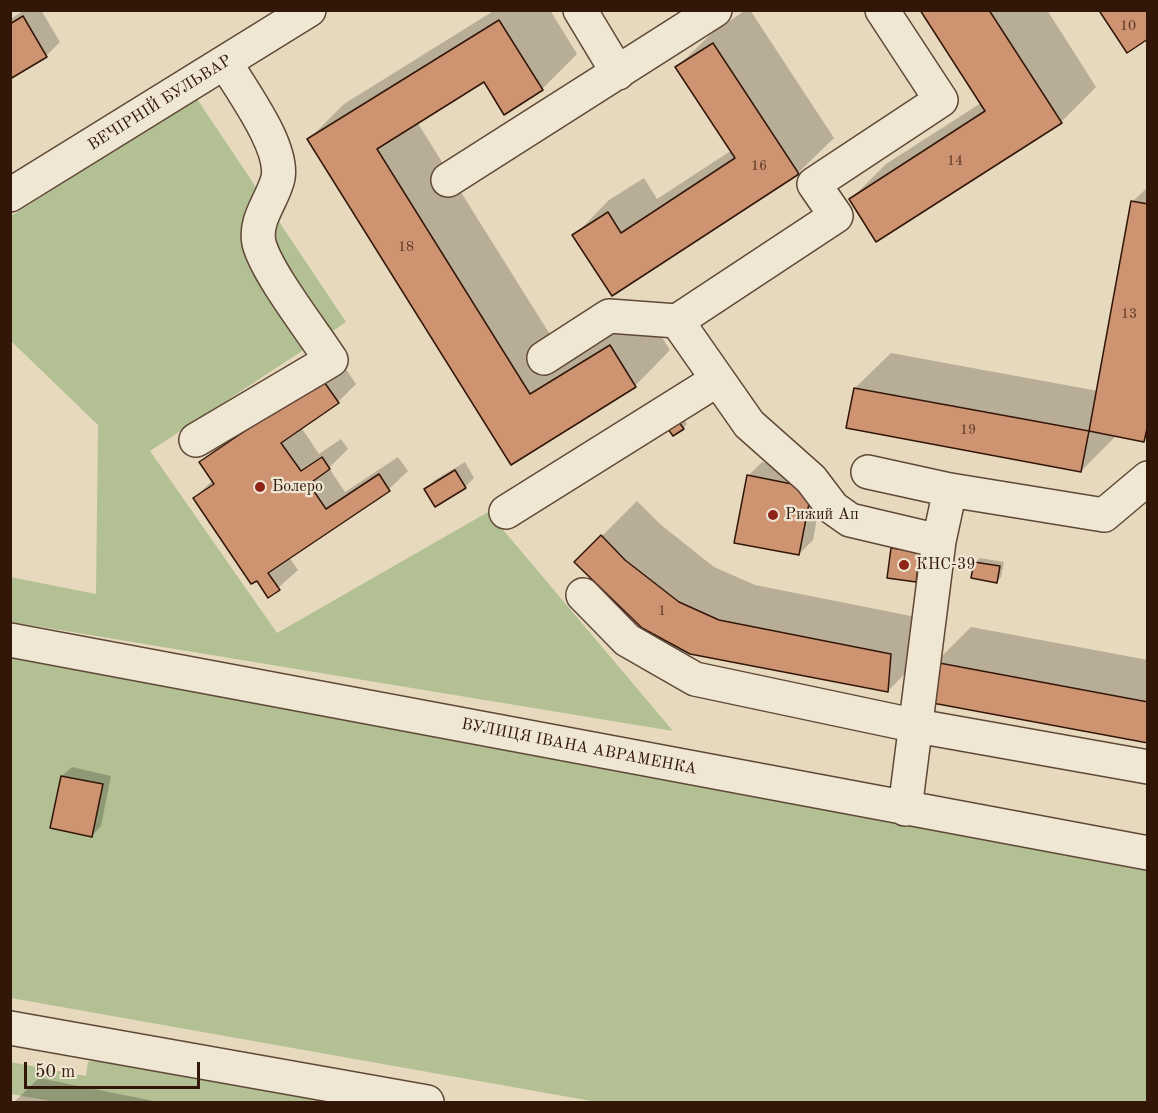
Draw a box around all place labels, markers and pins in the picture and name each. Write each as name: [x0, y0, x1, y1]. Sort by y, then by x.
place label: Болеро: [272, 477, 323, 497]
marker: Болеро: [253, 480, 267, 494]
place label: Рижий Ап: [785, 505, 859, 525]
marker: Рижий Ап: [766, 508, 780, 522]
place label: КНС-39: [916, 555, 975, 575]
marker: КНС-39: [897, 558, 911, 572]

